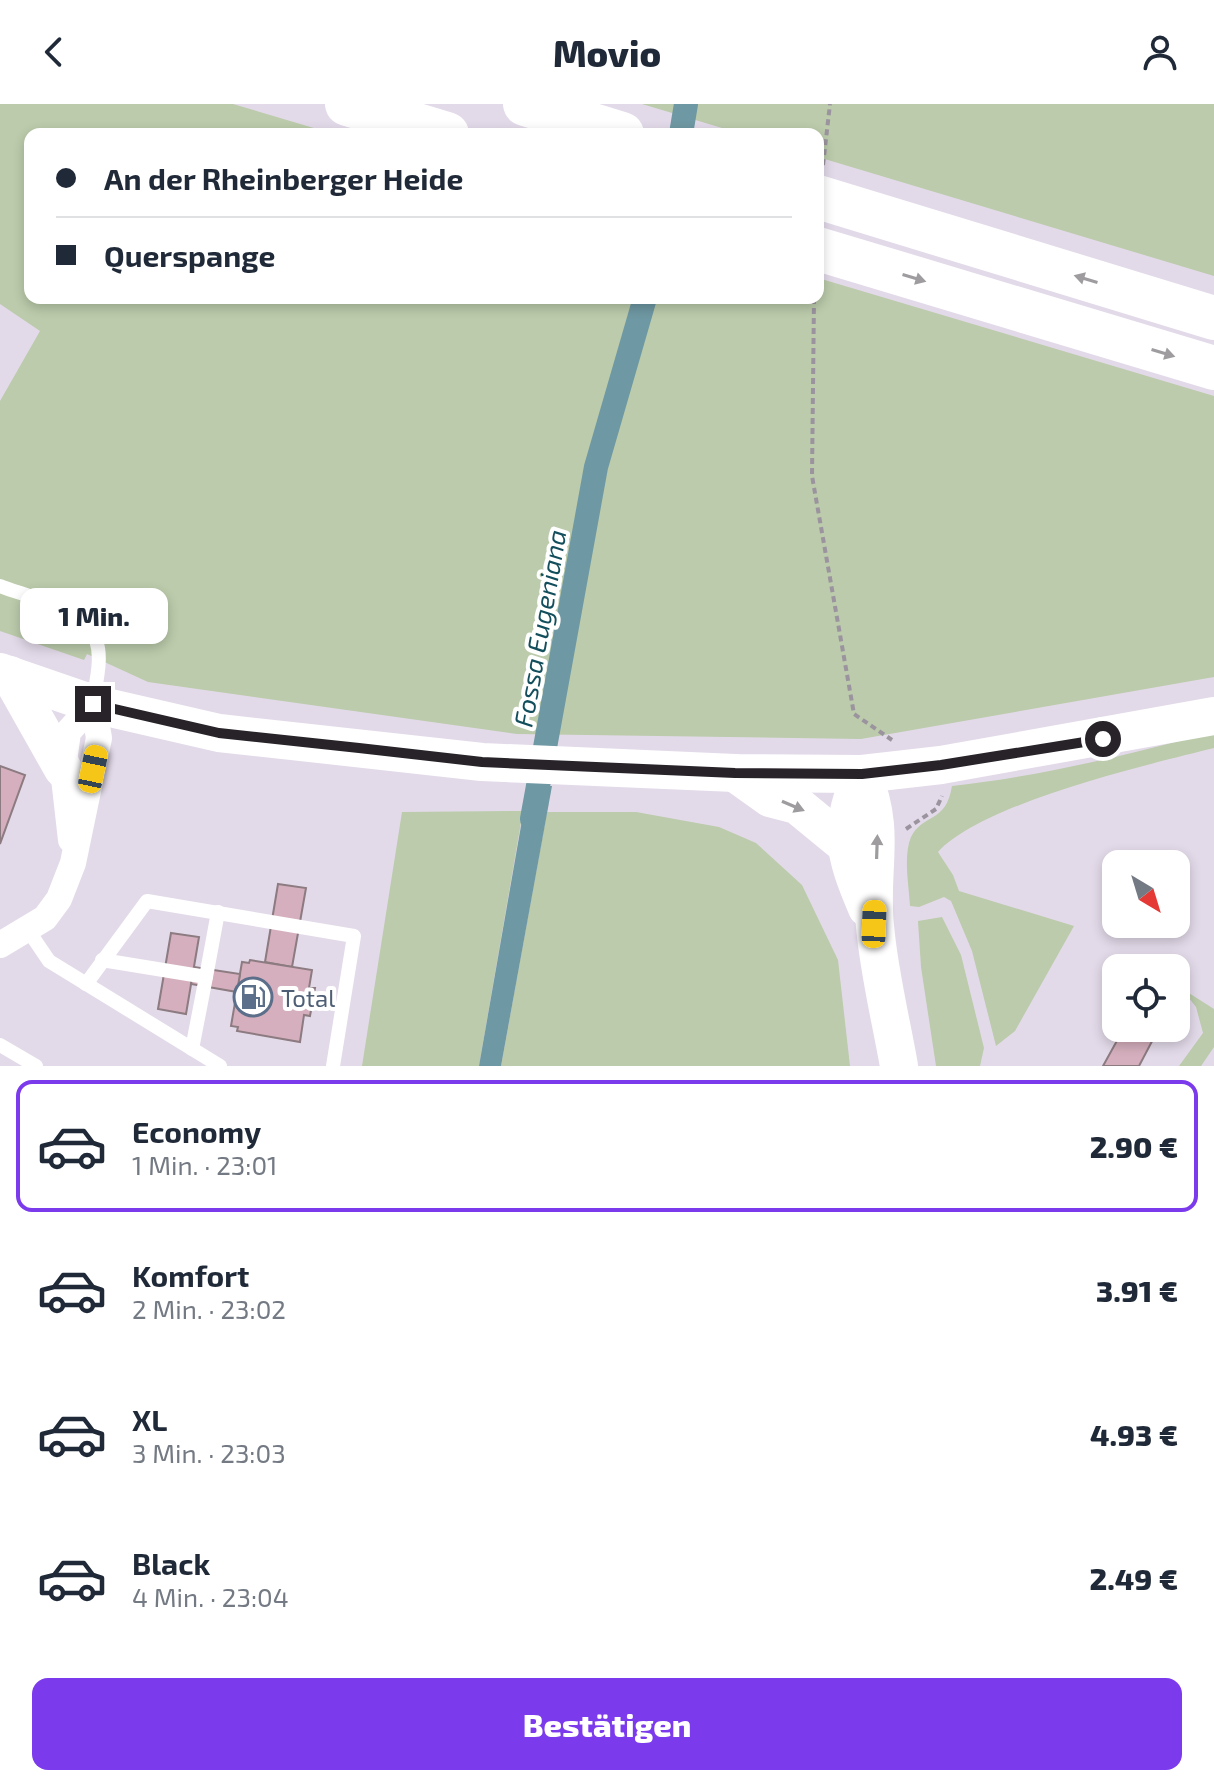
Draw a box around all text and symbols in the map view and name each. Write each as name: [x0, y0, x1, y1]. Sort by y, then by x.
icon: back: [32, 30, 76, 74]
icon: person: [1138, 30, 1182, 74]
text: Movio: [553, 31, 661, 74]
text: An der Rheinberger Heide: [104, 160, 463, 196]
text: Querspange: [104, 237, 275, 273]
one-way arrow: [903, 272, 927, 285]
one-way arrow: [1073, 272, 1097, 285]
one-way arrow: [1152, 347, 1176, 360]
water label: Fossa Eugeniana: [506, 527, 572, 729]
callout: 1 Min.: [19, 588, 167, 644]
text: 1 Min.: [58, 600, 130, 631]
route end: [75, 686, 111, 722]
route start: [1085, 721, 1121, 757]
car: [76, 743, 110, 795]
one-way arrow: [781, 800, 805, 813]
one-way arrow: [870, 834, 883, 859]
north arrow: [1102, 850, 1190, 938]
map controls: [1102, 850, 1190, 1042]
car: [861, 900, 887, 948]
button: locate: [1102, 954, 1190, 1042]
fuel station icon: Total: [232, 976, 274, 1018]
place label: Total: [281, 983, 335, 1012]
icon: car: [36, 1110, 108, 1182]
text: Economy: [132, 1113, 261, 1149]
text: 2.90 €: [1090, 1128, 1178, 1164]
text: 1 Min. · 23:01: [132, 1149, 277, 1180]
icon: car: [36, 1254, 108, 1326]
text: Komfort: [132, 1257, 249, 1293]
text: 3.91 €: [1096, 1272, 1178, 1308]
text: 2 Min. · 23:02: [132, 1293, 286, 1324]
icon: car: [36, 1398, 108, 1470]
text: XL: [132, 1401, 167, 1437]
text: 4.93 €: [1090, 1416, 1178, 1452]
text: 3 Min. · 23:03: [132, 1437, 286, 1468]
icon: car: [36, 1542, 108, 1614]
text: Black: [132, 1545, 210, 1581]
text: 2.49 €: [1090, 1560, 1178, 1596]
text: 4 Min. · 23:04: [132, 1581, 289, 1612]
button: Bestätigen: [32, 1678, 1182, 1770]

